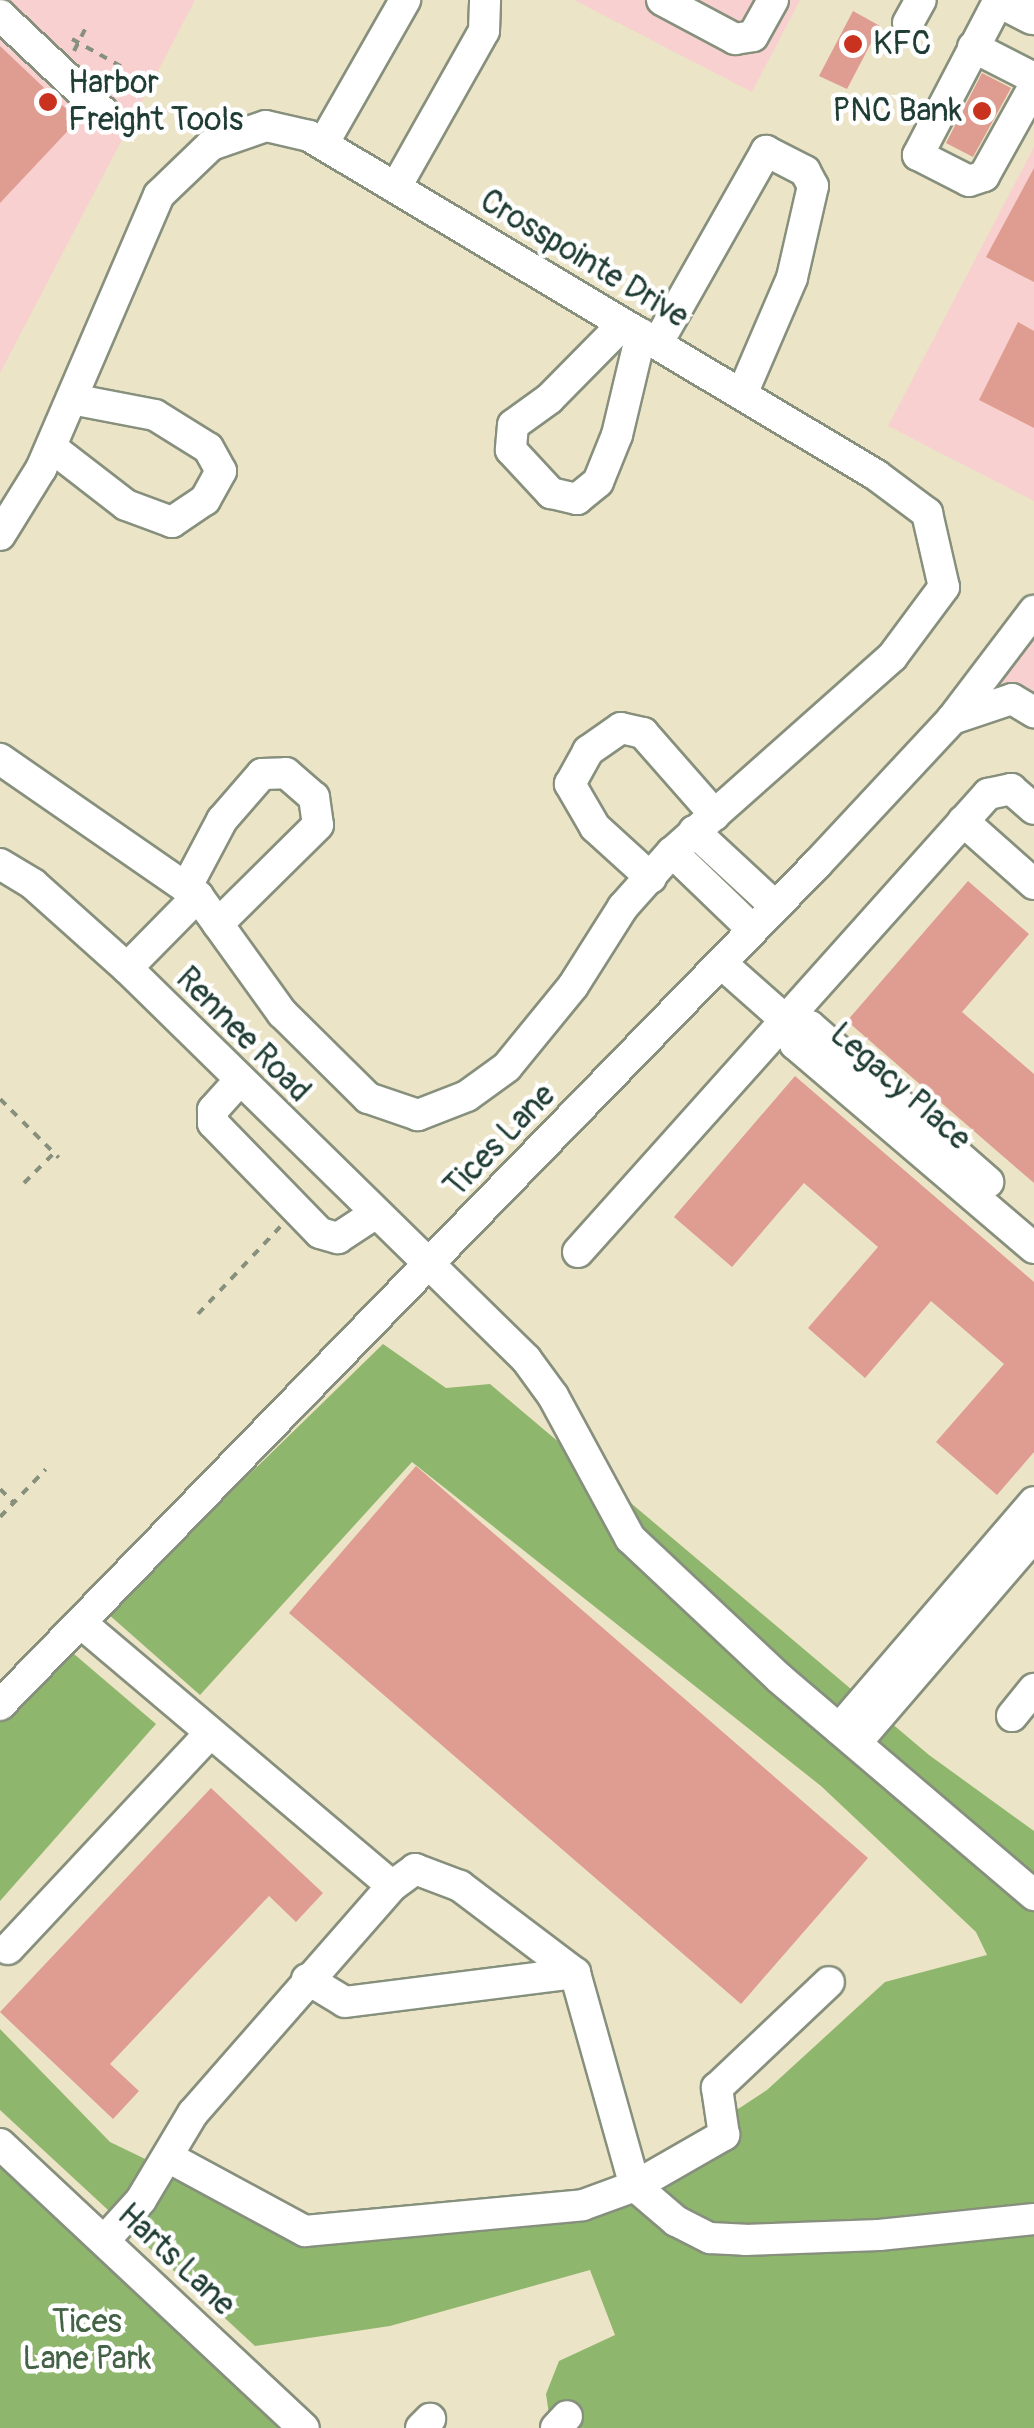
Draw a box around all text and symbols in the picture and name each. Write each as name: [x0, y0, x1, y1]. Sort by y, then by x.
place label: KFC: [873, 25, 931, 63]
marker: KFC: [842, 33, 864, 55]
place label: Harbor Freight Tools: [68, 65, 243, 140]
marker: Harbor Freight Tools: [37, 91, 59, 113]
place label: PNC Bank: [833, 92, 962, 130]
marker: PNC Bank: [971, 100, 993, 122]
street label: Crosspointe Drive: [473, 182, 695, 336]
street label: Rennee Road: [168, 960, 318, 1110]
street label: Legacy Place: [822, 1015, 978, 1159]
street label: Tices Lane: [437, 1076, 563, 1206]
street label: Harts Lane: [109, 2196, 243, 2324]
park label: Tices Lane Park: [23, 2304, 151, 2379]

